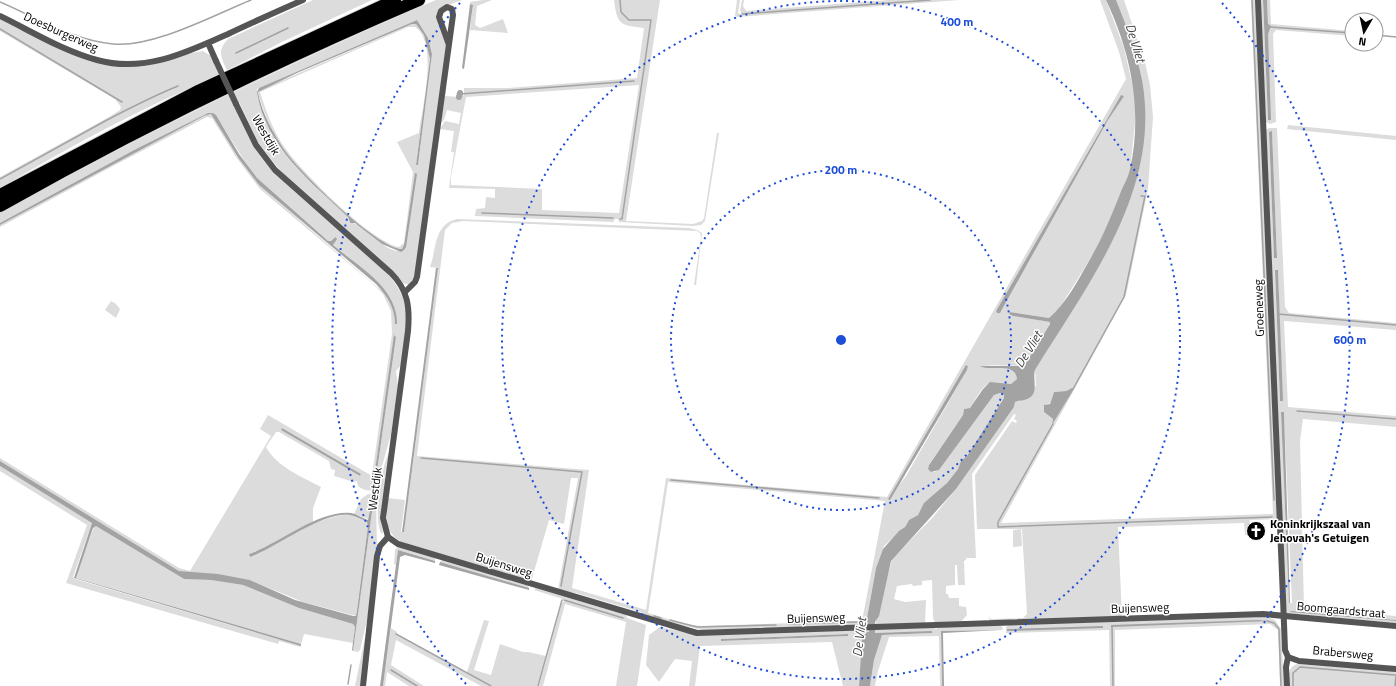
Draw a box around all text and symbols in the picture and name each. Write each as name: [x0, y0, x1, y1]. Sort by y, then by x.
street label: Doesburgerweg: [21, 7, 102, 57]
text: 400 m: [941, 12, 973, 31]
north arrow: [1344, 12, 1384, 52]
water label: De Vliet: [1121, 21, 1152, 67]
text: N: [1357, 33, 1367, 50]
street label: Westdijk: [247, 111, 286, 159]
text: 200 m: [825, 160, 857, 179]
street label: Groeneweg: [1248, 279, 1269, 337]
water label: De Vliet: [1009, 325, 1048, 371]
text: 600 m: [1334, 330, 1366, 349]
centre of rings: [834, 333, 848, 347]
street label: Westdijk: [362, 466, 387, 512]
place label: Koninkrijkszaal van Jehovah's Getuigen: [1270, 514, 1371, 547]
church icon: Koninkrijkszaal van Jehovah's Getuigen: [1245, 520, 1267, 542]
street label: Buijensweg: [473, 547, 535, 582]
street label: Boomgaardstraat: [1296, 596, 1387, 623]
street label: Buijensweg: [1110, 597, 1169, 618]
street label: Buijensweg: [786, 607, 845, 628]
water label: De Vliet: [847, 614, 872, 658]
street label: Brabersweg: [1312, 640, 1374, 665]

